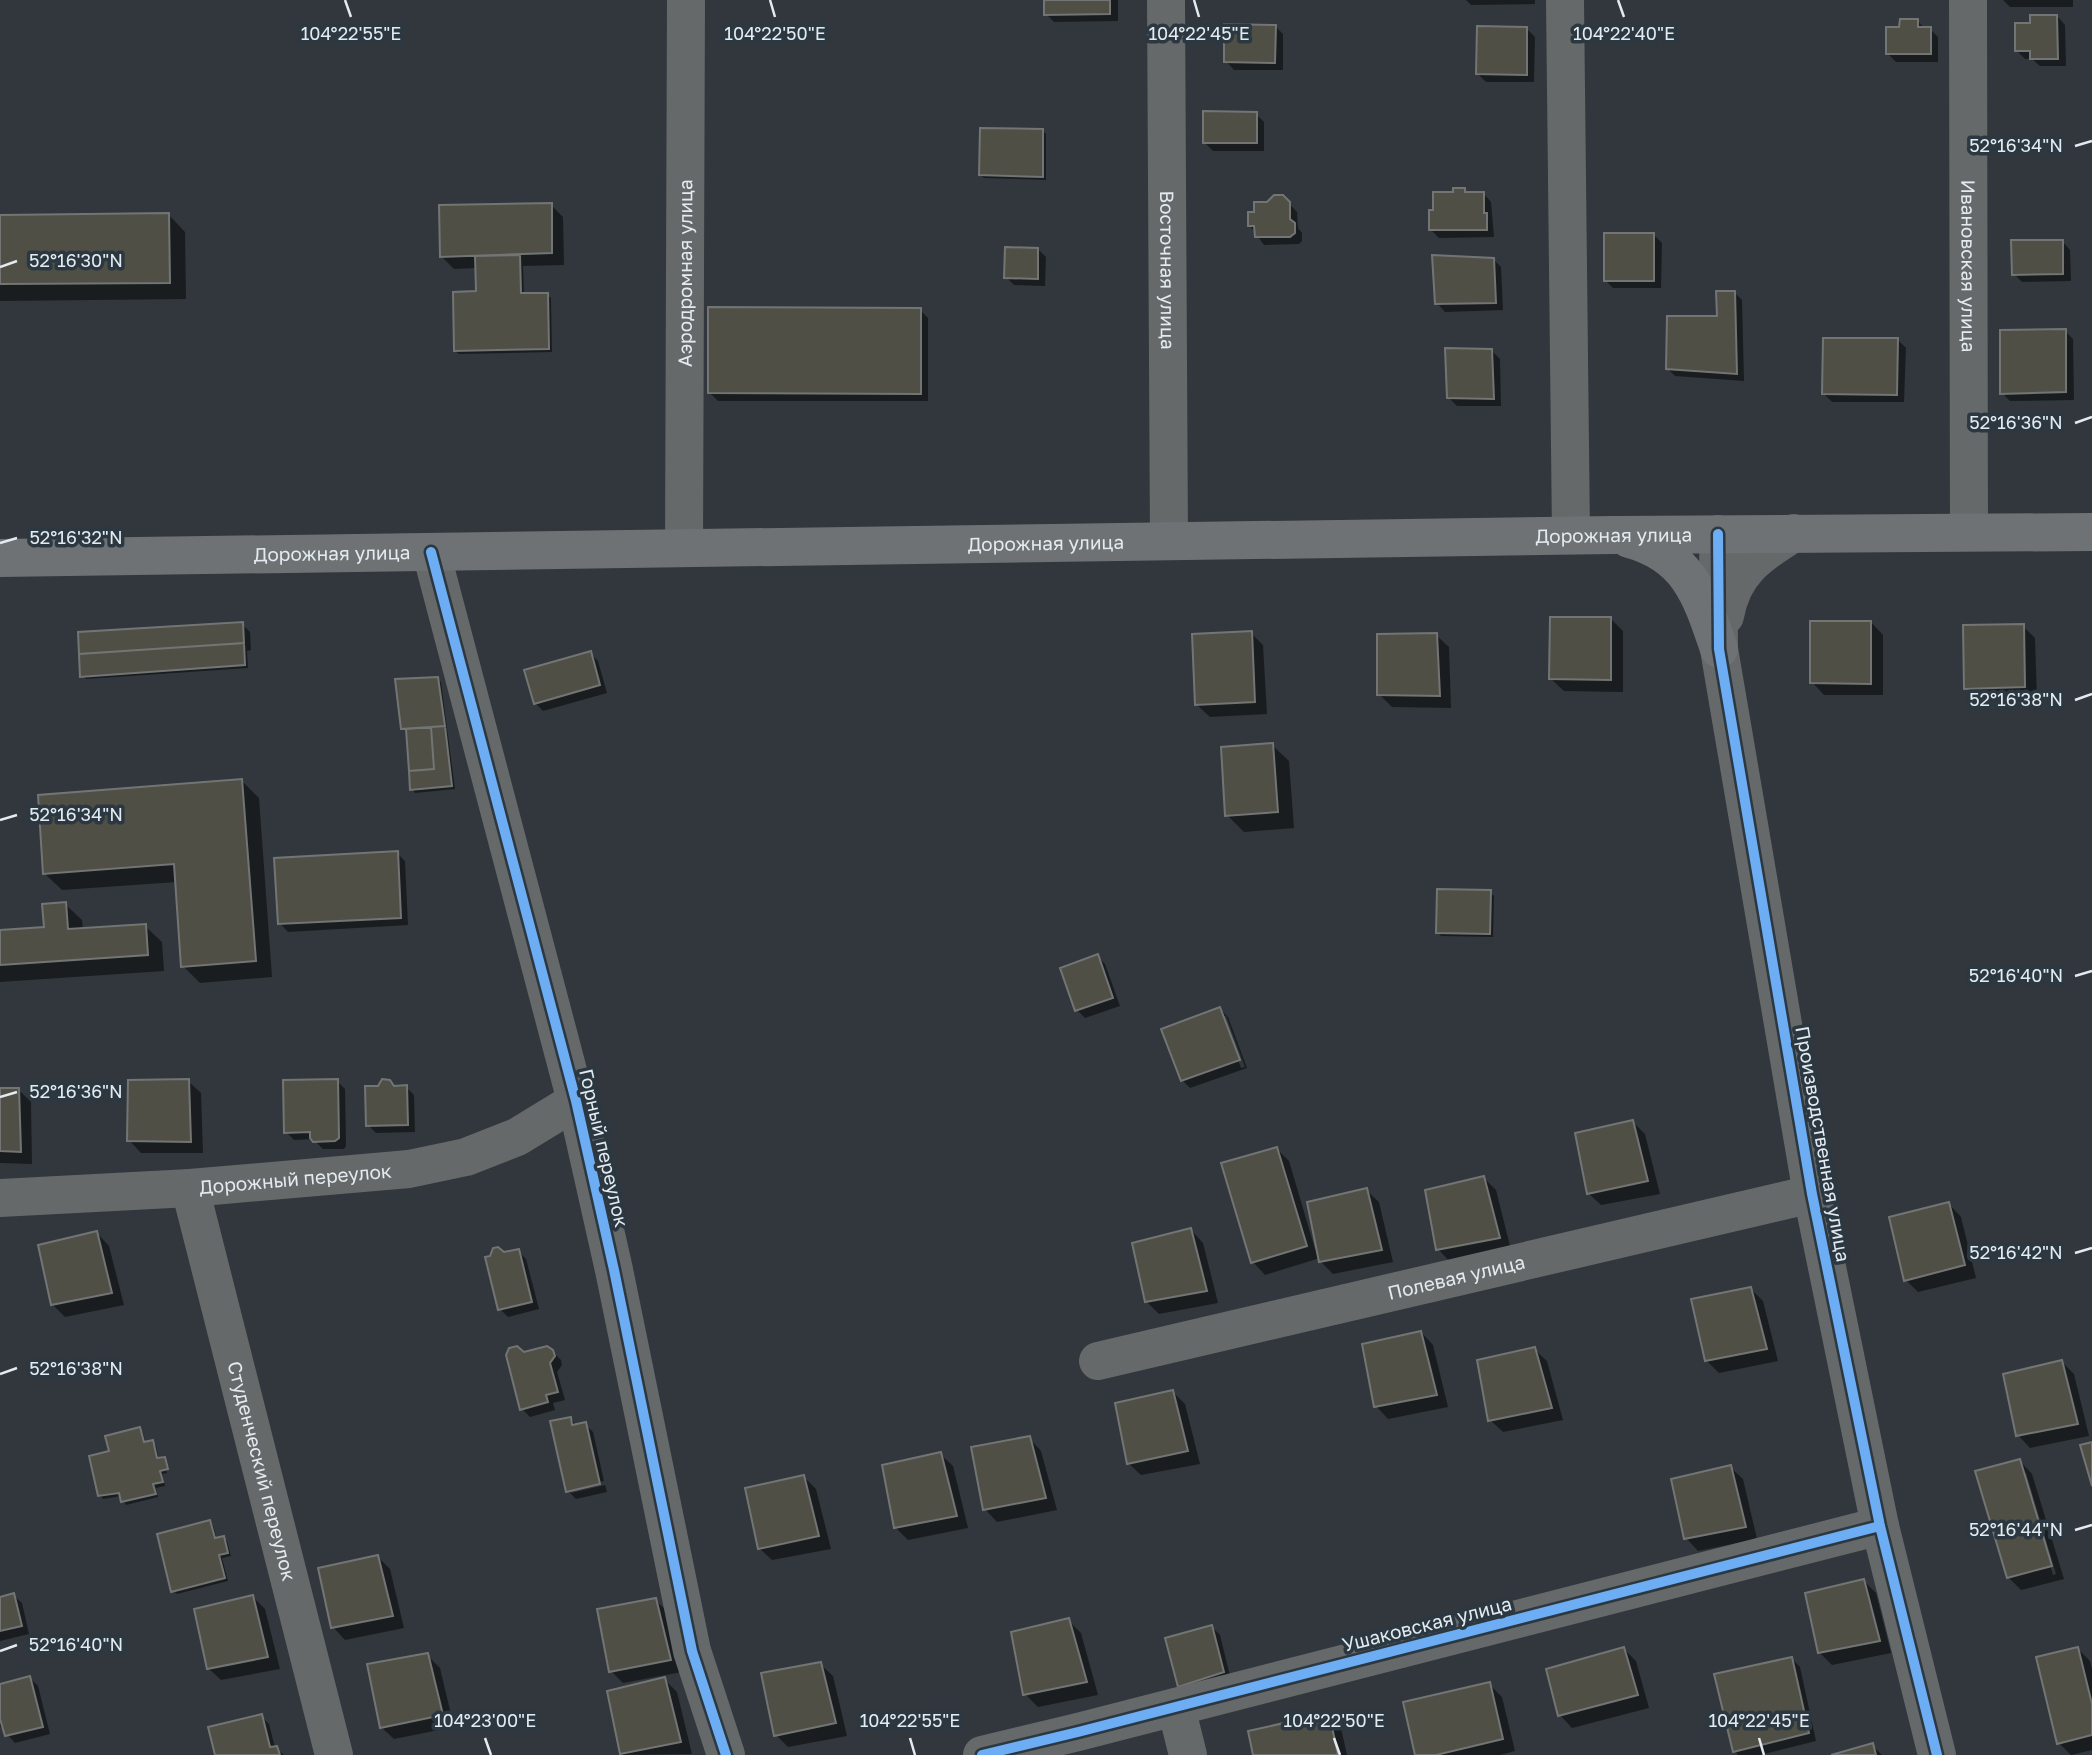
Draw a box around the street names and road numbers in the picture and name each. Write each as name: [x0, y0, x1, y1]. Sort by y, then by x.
street label: Аэродромная улица: [673, 179, 696, 367]
street label: Ивановская улица: [1957, 180, 1981, 352]
street label: Восточная улица: [1156, 190, 1180, 350]
street label: Дорожная улица: [1535, 523, 1692, 547]
street label: Дорожная улица: [967, 530, 1124, 555]
street label: Дорожная улица: [253, 540, 410, 565]
street label: Производственная улица: [1791, 1024, 1856, 1264]
street label: Горный переулок: [575, 1066, 634, 1229]
street label: Дорожный переулок: [198, 1159, 393, 1198]
street label: Полевая улица: [1385, 1250, 1527, 1304]
street label: Студенческий переулок: [223, 1358, 301, 1583]
street label: Ушаковская улица: [1340, 1591, 1514, 1656]

